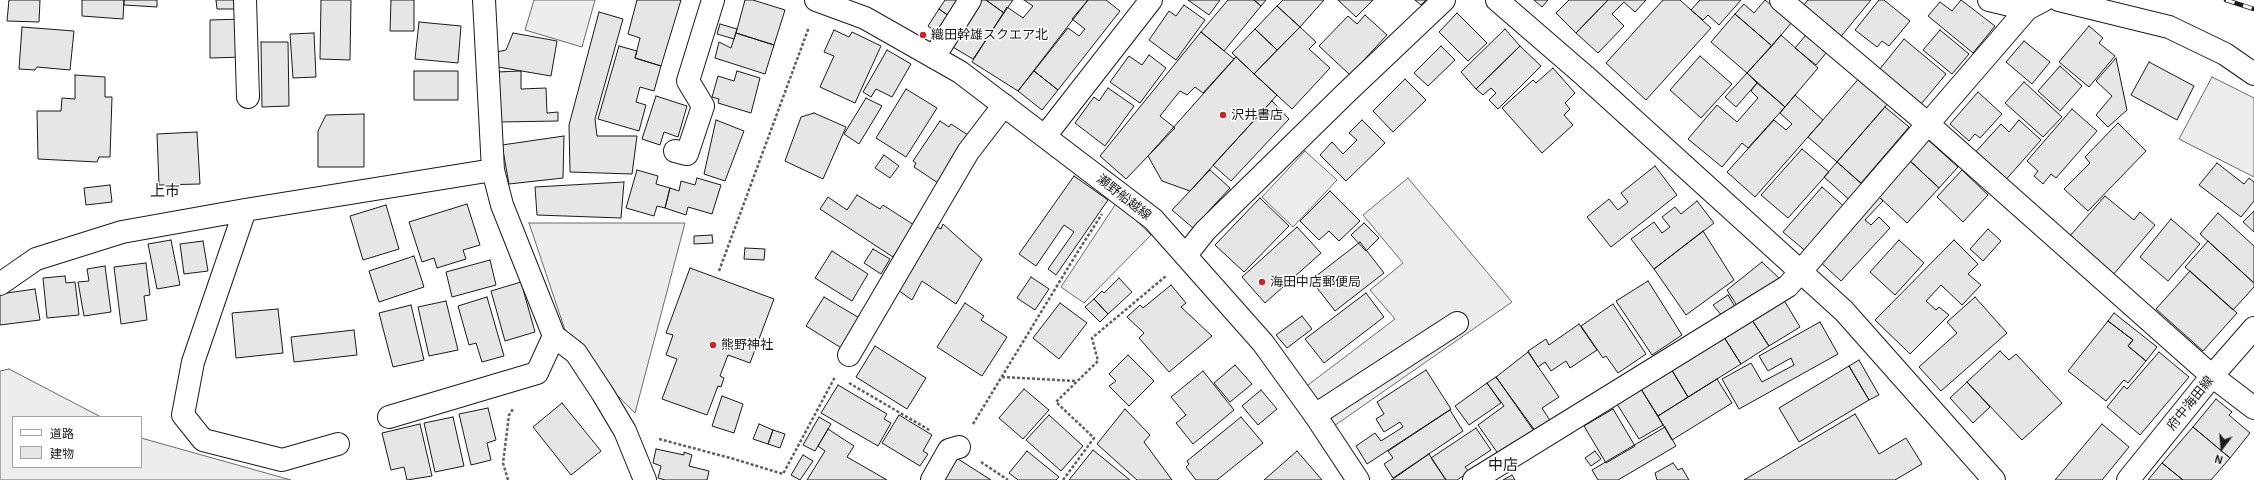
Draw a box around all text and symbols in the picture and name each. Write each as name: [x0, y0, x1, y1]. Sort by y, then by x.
place label: 織田幹雄スクエア北: [931, 27, 1048, 43]
marker: 織田幹雄スクエア北: [918, 30, 928, 40]
place label: 沢井書店: [1231, 107, 1283, 123]
marker: 沢井書店: [1218, 110, 1228, 120]
street label: 瀬野船越線: [1094, 171, 1154, 223]
district label: 上市: [150, 182, 180, 200]
place label: 海田中店郵便局: [1270, 274, 1361, 290]
marker: 海田中店郵便局: [1257, 277, 1267, 287]
place label: 熊野神社: [721, 337, 773, 353]
marker: 熊野神社: [708, 340, 718, 350]
street label: 府中海田線: [2163, 373, 2217, 433]
legend: [12, 416, 142, 468]
text: 道路: [50, 426, 74, 440]
north arrow: [2202, 428, 2242, 468]
text: 建物: [50, 446, 74, 460]
text: N: [2213, 453, 2224, 467]
district label: 中店: [1488, 456, 1518, 474]

